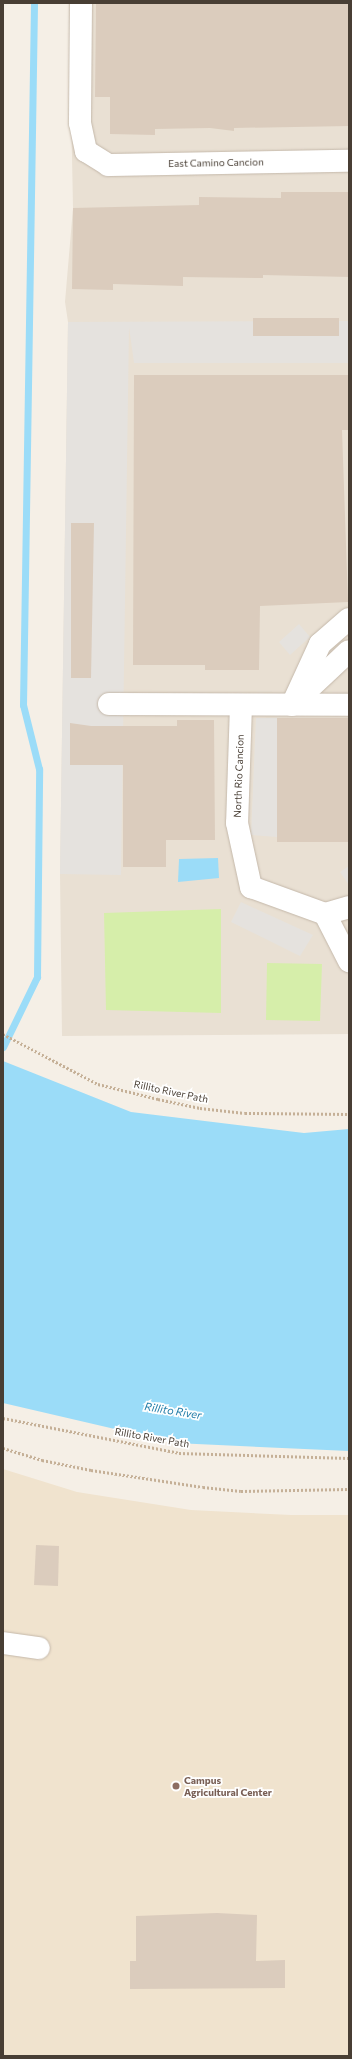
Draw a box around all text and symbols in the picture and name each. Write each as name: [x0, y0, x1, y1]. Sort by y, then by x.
street label: East Camino Cancion: [168, 156, 264, 170]
street label: North Rio Cancion: [232, 734, 246, 818]
street label: Rillito River Path: [133, 1078, 209, 1106]
water label: Rillito River: [143, 1400, 203, 1422]
street label: Rillito River Path: [114, 1426, 190, 1450]
place label: Campus Agricultural Center: [184, 1774, 272, 1798]
marker: Campus Agricultural Center: [171, 1781, 181, 1791]

